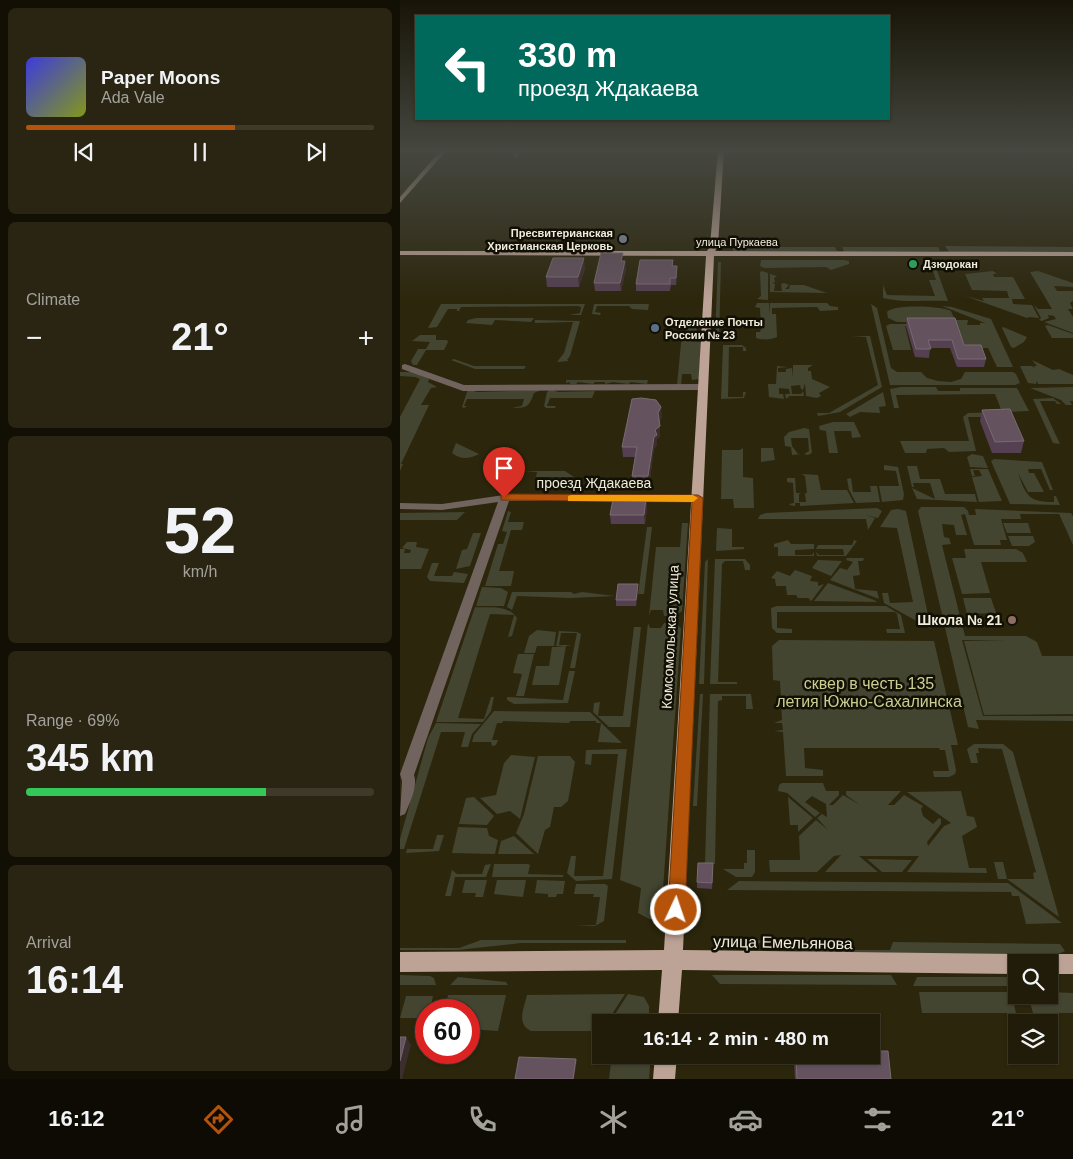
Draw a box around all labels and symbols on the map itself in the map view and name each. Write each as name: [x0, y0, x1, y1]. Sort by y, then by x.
place label: Пресвитерианская Христианская Церковь: [487, 227, 613, 252]
marker: Пресвитерианская Христианская Церковь: [617, 233, 629, 245]
street label: улица Пуркаева: [696, 236, 779, 248]
marker: Дзюдокан: [907, 258, 919, 270]
place label: Дзюдокан: [923, 258, 978, 270]
place label: Отделение Почты России № 23: [665, 316, 763, 341]
marker: Отделение Почты России № 23: [649, 322, 661, 334]
pin: [483, 447, 525, 498]
street label: проезд Ждакаева: [537, 475, 652, 491]
street label: Комсомольская улица: [658, 564, 682, 709]
place label: Школа № 21: [917, 612, 1002, 628]
marker: Школа № 21: [1006, 614, 1018, 626]
park label: сквер в честь 135 летия Южно-Сахалинска: [776, 675, 962, 710]
position arrow: [649, 883, 701, 935]
street label: улица Емельянова: [713, 933, 853, 952]
speed limit sign: 60: [415, 999, 480, 1064]

